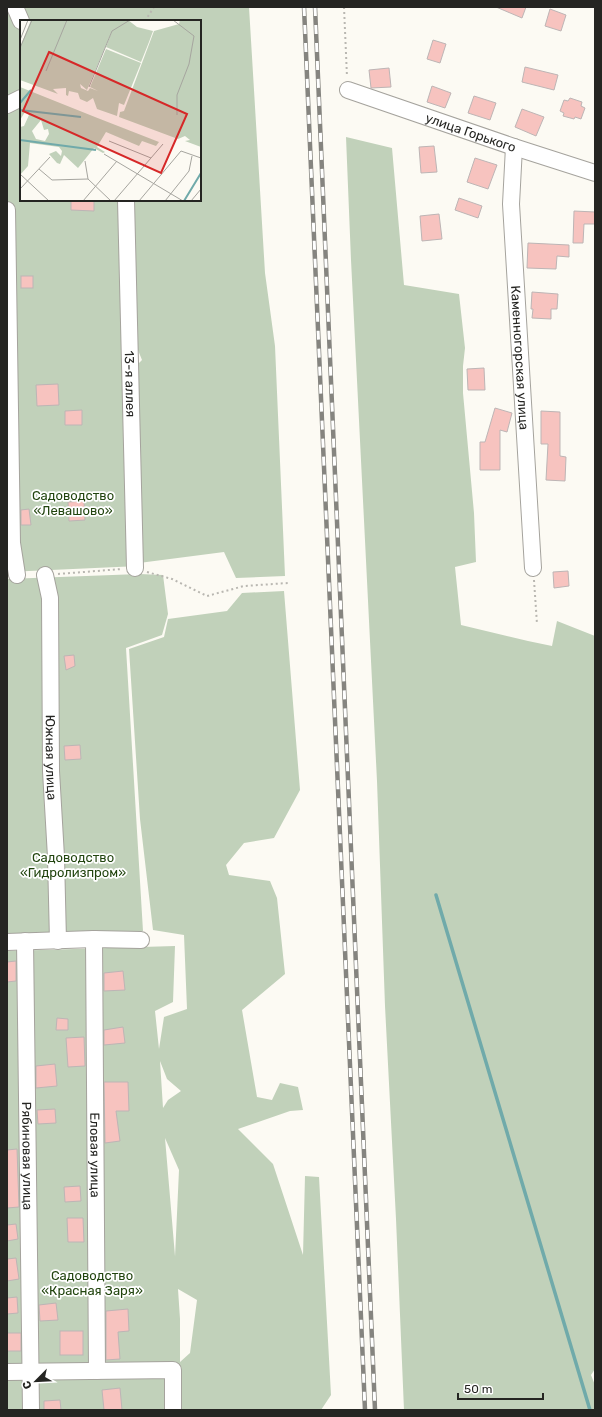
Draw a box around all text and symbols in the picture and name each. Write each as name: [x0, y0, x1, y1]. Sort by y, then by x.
inset map: [20, 20, 201, 201]
street label: улица Горького: [424, 110, 518, 155]
street label: Каменногорская улица: [508, 285, 532, 430]
street label: 13-я аллея: [122, 350, 138, 417]
park label: Садоводство «Левашово»: [32, 488, 114, 518]
street label: Южная улица: [43, 715, 60, 801]
park label: Садоводство «Гидролизпром»: [20, 850, 126, 880]
street label: Рябиновая улица: [19, 1102, 35, 1210]
street label: Еловая улица: [87, 1112, 103, 1198]
park label: Садоводство «Красная Заря»: [41, 1268, 143, 1298]
north arrow: [16, 1361, 56, 1401]
scale bar: [458, 1375, 543, 1401]
text: С: [20, 1378, 35, 1391]
text: 50 m: [464, 1382, 492, 1396]

